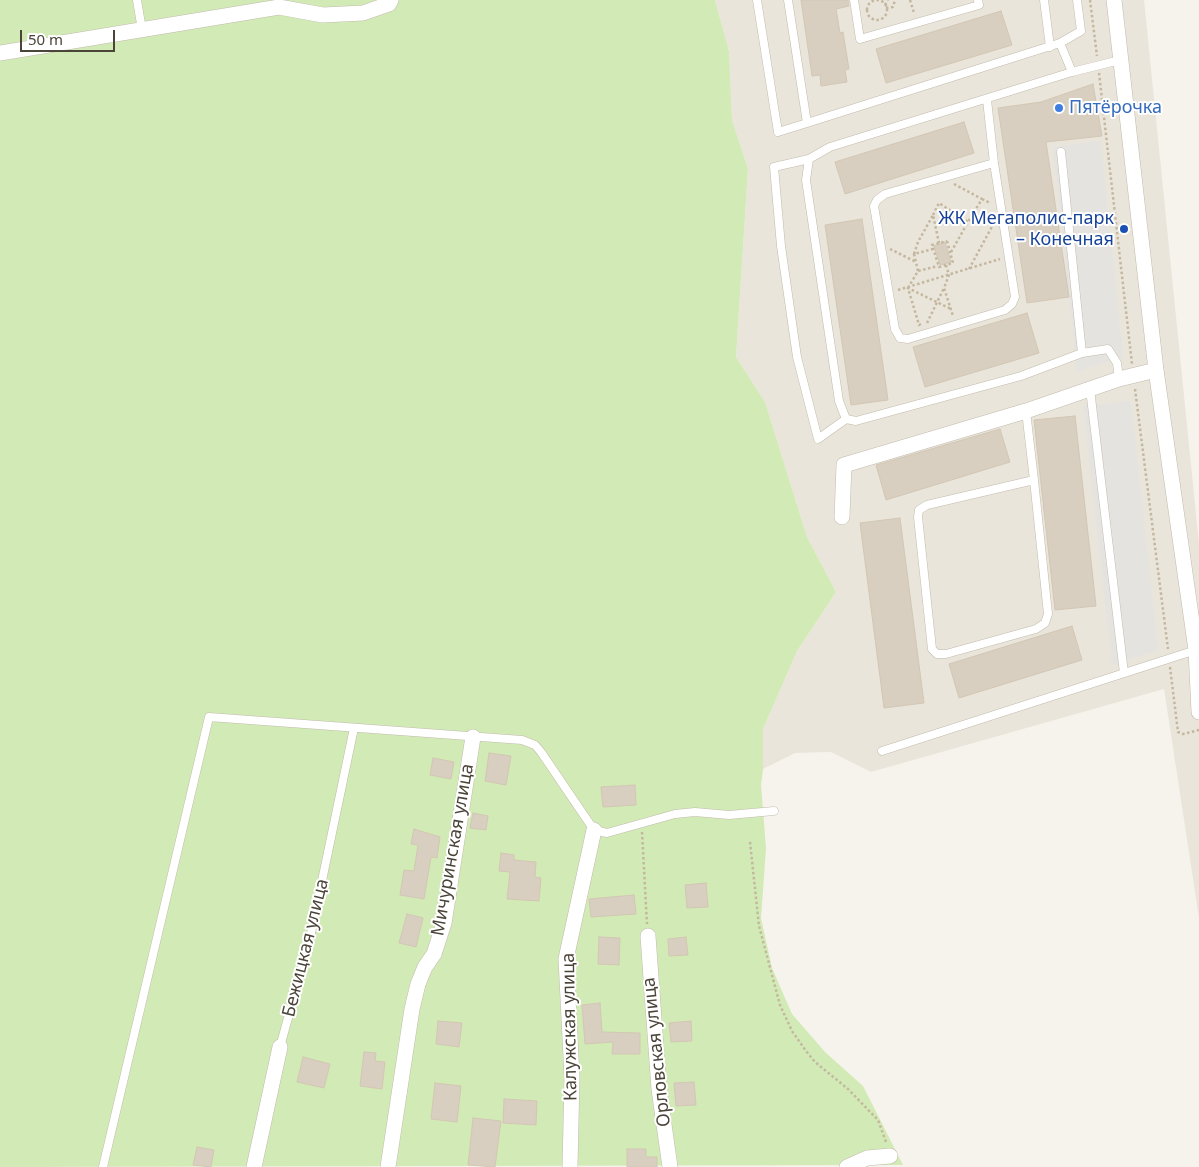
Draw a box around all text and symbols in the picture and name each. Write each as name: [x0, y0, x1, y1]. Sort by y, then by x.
scale bar: [22, 20, 118, 52]
text: 50 m: [28, 29, 63, 49]
place label: Пятёрочка: [1069, 97, 1162, 119]
marker: Пятёрочка: [1053, 102, 1065, 114]
place label: ЖК Мегаполис-парк – Конечная: [938, 208, 1114, 250]
marker: ЖК Мегаполис-парк – Конечная: [1118, 223, 1130, 235]
street label: Мичуринская улица: [427, 762, 479, 938]
street label: Бежицкая улица: [278, 877, 334, 1019]
street label: Калужская улица: [558, 953, 582, 1101]
street label: Орловская улица: [638, 976, 676, 1128]

